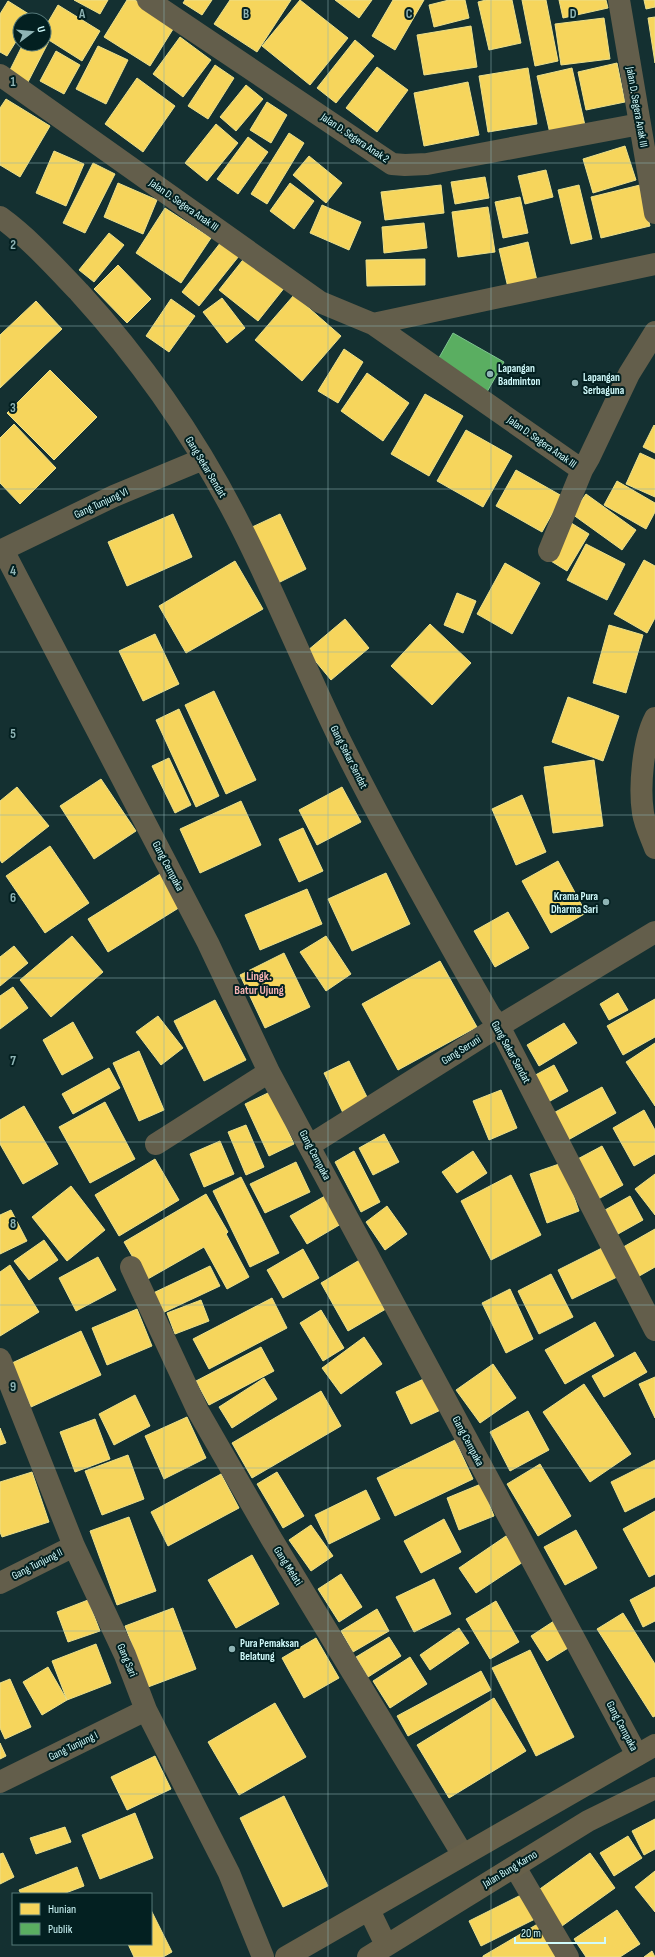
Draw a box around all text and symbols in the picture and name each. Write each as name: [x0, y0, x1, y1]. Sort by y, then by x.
text: A: [78, 6, 86, 22]
text: B: [243, 6, 249, 22]
text: C: [406, 6, 413, 22]
text: D: [570, 6, 577, 22]
north arrow: [12, 12, 52, 52]
text: U: [34, 25, 48, 34]
street label: Jalan D. Segera Anak III: [623, 65, 650, 148]
text: 1: [10, 74, 16, 90]
street label: Jalan D. Segera Anak 2: [318, 110, 392, 166]
street label: Jalan D. Segera Anak III: [146, 176, 221, 234]
text: 2: [10, 237, 16, 253]
place label: Lapangan Badminton: [498, 362, 540, 388]
marker: Lapangan Badminton: [485, 369, 495, 379]
place label: Lapangan Serbaguna: [583, 371, 625, 397]
marker: Lapangan Serbaguna: [570, 378, 580, 388]
text: 3: [10, 400, 16, 416]
street label: Jalan D. Segera Anak III: [504, 413, 579, 471]
street label: Gang Sekar Sendat: [183, 434, 230, 500]
street label: Gang Tunjung VI: [72, 485, 130, 521]
text: 4: [10, 563, 16, 579]
street label: Gang Sekar Sendat: [328, 723, 371, 791]
text: 5: [10, 726, 16, 742]
street label: Gang Cempaka: [149, 839, 187, 893]
text: 6: [10, 890, 16, 906]
place label: Krama Pura Dharma Sari: [551, 890, 599, 916]
marker: Krama Pura Dharma Sari: [601, 897, 611, 907]
district label: Lingk. Batur Ujung: [234, 969, 284, 998]
street label: Gang Sekar Sendat: [489, 1019, 534, 1086]
street label: Gang Seruni: [439, 1033, 483, 1067]
text: 7: [10, 1053, 16, 1069]
street label: Gang Cempaka: [296, 1128, 334, 1182]
text: 8: [10, 1216, 16, 1232]
text: 9: [10, 1379, 16, 1395]
street label: Gang Cempaka: [449, 1414, 487, 1468]
street label: Gang Melati: [271, 1544, 305, 1588]
street label: Gang Tunjung II: [9, 1546, 65, 1582]
place label: Pura Pemaksan Belatung: [240, 1637, 299, 1663]
street label: Gang Sari: [114, 1642, 140, 1678]
marker: Pura Pemaksan Belatung: [227, 1644, 237, 1654]
street label: Gang Cempaka: [603, 1699, 641, 1753]
street label: Gang Tunjung I: [46, 1729, 100, 1763]
street label: Jalan Bung Karno: [480, 1847, 540, 1891]
legend: [12, 1893, 152, 1945]
text: Hunian: [48, 1902, 76, 1917]
scale bar: [515, 1919, 605, 1945]
text: Publik: [48, 1922, 73, 1937]
text: 20 m: [521, 1926, 541, 1941]

